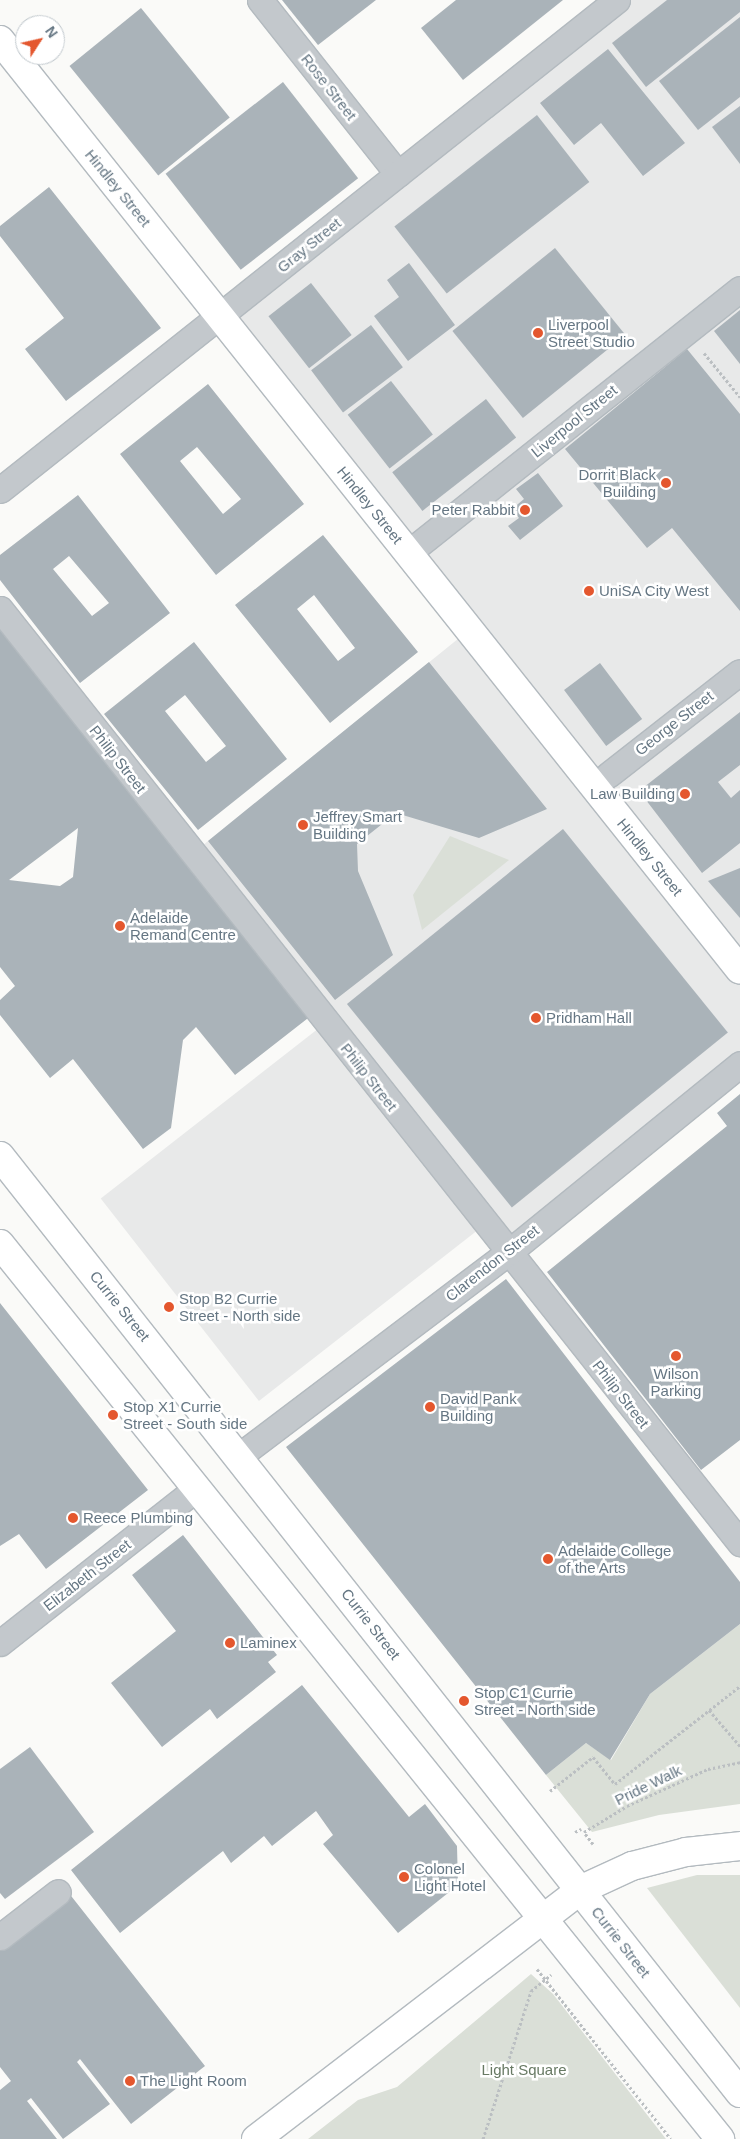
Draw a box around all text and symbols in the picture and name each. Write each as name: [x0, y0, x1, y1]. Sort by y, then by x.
north arrow: [15, 15, 65, 65]
text: N: [42, 23, 61, 41]
street label: Rose Street: [298, 50, 360, 124]
street label: Hindley Street: [81, 146, 155, 230]
street label: Gray Street: [274, 214, 344, 276]
place label: Liverpool Street Studio: [548, 315, 635, 350]
marker: Liverpool Street Studio: [532, 327, 544, 339]
street label: Liverpool Street: [528, 381, 620, 461]
street label: Hindley Street: [333, 463, 407, 547]
place label: Dorrit Black Building: [578, 465, 656, 500]
marker: Dorrit Black Building: [660, 477, 672, 489]
place label: Peter Rabbit: [432, 501, 515, 519]
marker: Peter Rabbit: [519, 504, 531, 516]
place label: UniSA City West: [599, 582, 710, 600]
marker: UniSA City West: [583, 585, 595, 597]
street label: George Street: [631, 687, 717, 759]
street label: Philip Street: [86, 722, 150, 796]
place label: Law Building: [590, 785, 675, 803]
marker: Law Building: [679, 788, 691, 800]
place label: Jeffrey Smart Building: [313, 807, 402, 842]
street label: Hindley Street: [613, 815, 687, 899]
marker: Jeffrey Smart Building: [297, 819, 309, 831]
place label: Adelaide Remand Centre: [130, 908, 236, 943]
marker: Adelaide Remand Centre: [114, 920, 126, 932]
place label: Pridham Hall: [546, 1009, 632, 1027]
marker: Pridham Hall: [530, 1012, 542, 1024]
street label: Philip Street: [337, 1040, 401, 1114]
street label: Clarendon Street: [442, 1221, 542, 1305]
street label: Currie Street: [86, 1267, 154, 1345]
place label: Stop B2 Currie Street - North side: [179, 1289, 301, 1324]
marker: Stop B2 Currie Street - North side: [163, 1301, 175, 1313]
marker: Wilson Parking: [670, 1350, 682, 1362]
street label: Philip Street: [589, 1357, 653, 1431]
place label: Wilson Parking: [651, 1364, 701, 1399]
place label: David Pank Building: [440, 1389, 517, 1424]
place label: Stop X1 Currie Street - South side: [123, 1397, 247, 1432]
marker: David Pank Building: [424, 1401, 436, 1413]
marker: Stop X1 Currie Street - South side: [107, 1409, 119, 1421]
place label: Reece Plumbing: [83, 1509, 193, 1527]
marker: Reece Plumbing: [67, 1512, 79, 1524]
street label: Elizabeth Street: [40, 1535, 134, 1615]
place label: Adelaide College of the Arts: [558, 1541, 671, 1576]
marker: Adelaide College of the Arts: [542, 1553, 554, 1565]
street label: Currie Street: [338, 1585, 404, 1663]
place label: Laminex: [240, 1634, 297, 1652]
marker: Laminex: [224, 1637, 236, 1649]
place label: Stop C1 Currie Street - North side: [474, 1683, 596, 1718]
marker: Stop C1 Currie Street - North side: [458, 1695, 470, 1707]
street label: Pride Walk: [612, 1761, 684, 1809]
place label: Colonel Light Hotel: [414, 1859, 486, 1894]
marker: Colonel Light Hotel: [398, 1871, 410, 1883]
street label: Currie Street: [588, 1903, 654, 1981]
park label: Light Square: [481, 2061, 567, 2079]
place label: The Light Room: [140, 2072, 247, 2090]
marker: The Light Room: [124, 2075, 136, 2087]

